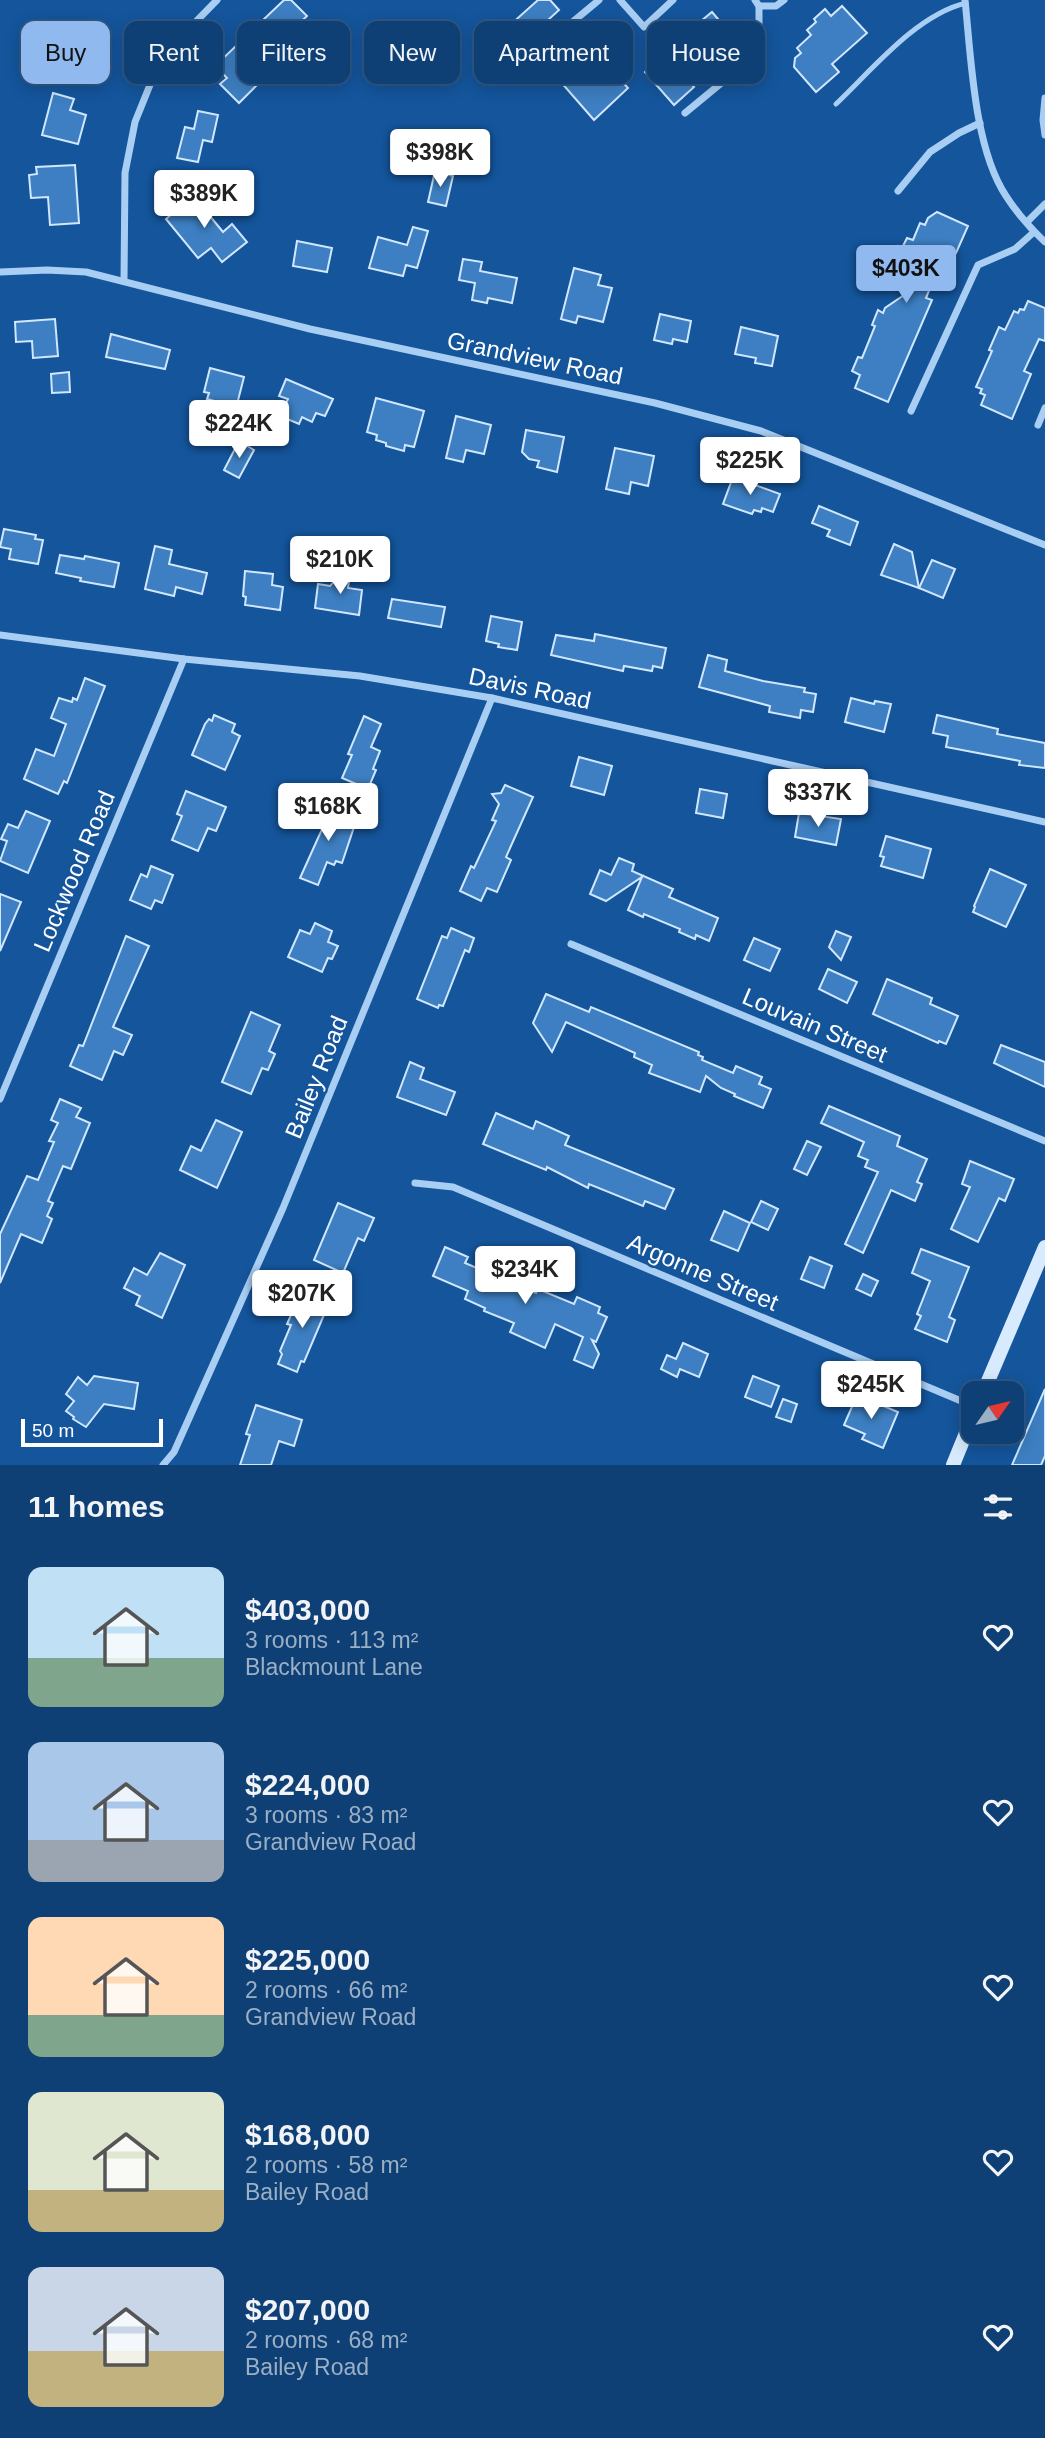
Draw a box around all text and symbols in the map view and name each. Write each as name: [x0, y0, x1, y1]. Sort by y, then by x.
chip: Buy: [21, 21, 110, 84]
chip: Rent: [124, 21, 223, 84]
chip: Filters: [237, 21, 350, 84]
chip: New: [364, 21, 460, 84]
chip: Apartment: [474, 21, 633, 84]
chip: House: [647, 21, 765, 84]
pin: $398K: [391, 130, 489, 189]
text: $398K: [406, 139, 474, 165]
pin: $389K: [155, 170, 253, 230]
text: $389K: [170, 180, 238, 206]
pin: $403K: [857, 246, 955, 305]
text: $403K: [872, 255, 940, 281]
street label: Grandview Road: [445, 326, 625, 390]
pin: $224K: [190, 400, 288, 460]
text: $224K: [205, 410, 273, 436]
pin: $225K: [701, 438, 799, 497]
text: $225K: [716, 447, 784, 473]
pin: $210K: [291, 536, 389, 596]
text: $210K: [306, 546, 374, 572]
street label: Davis Road: [467, 662, 593, 714]
pin: $337K: [769, 770, 867, 829]
text: $337K: [784, 779, 852, 805]
pin: $168K: [279, 784, 377, 843]
street label: Lockwood Road: [28, 787, 120, 955]
text: $168K: [294, 793, 362, 819]
street label: Louvain Street: [738, 982, 892, 1068]
street label: Bailey Road: [279, 1012, 353, 1142]
street label: Argonne Street: [623, 1228, 783, 1316]
pin: $234K: [476, 1246, 574, 1306]
text: $234K: [491, 1256, 559, 1282]
pin: $207K: [253, 1270, 351, 1330]
text: $207K: [268, 1280, 336, 1306]
pin: $245K: [822, 1362, 920, 1421]
text: $245K: [837, 1371, 905, 1397]
north arrow: [961, 1381, 1024, 1444]
map controls: [961, 1381, 1024, 1444]
scale bar: [21, 1416, 163, 1448]
text: 50 m: [32, 1420, 74, 1441]
icon: filters: [979, 1488, 1017, 1526]
text: 11 homes: [28, 1490, 165, 1523]
text: $403,000: [245, 1593, 370, 1626]
icon: home: [84, 1595, 168, 1679]
icon: heart: [979, 1618, 1017, 1656]
text: 3 rooms · 113 m²: [245, 1627, 418, 1653]
text: Blackmount Lane: [245, 1654, 423, 1680]
text: $224,000: [245, 1768, 370, 1801]
icon: home: [84, 1770, 168, 1854]
icon: heart: [979, 1793, 1017, 1831]
text: 3 rooms · 83 m²: [245, 1802, 407, 1828]
text: Grandview Road: [245, 1829, 416, 1855]
text: $225,000: [245, 1943, 370, 1976]
icon: home: [84, 1945, 168, 2029]
icon: heart: [979, 1968, 1017, 2006]
text: 2 rooms · 66 m²: [245, 1977, 407, 2003]
text: Grandview Road: [245, 2004, 416, 2030]
text: $168,000: [245, 2118, 370, 2151]
icon: home: [84, 2120, 168, 2204]
icon: heart: [979, 2143, 1017, 2181]
text: 2 rooms · 58 m²: [245, 2152, 407, 2178]
text: Bailey Road: [245, 2179, 369, 2205]
text: $207,000: [245, 2293, 370, 2326]
icon: home: [84, 2295, 168, 2379]
icon: heart: [979, 2318, 1017, 2356]
text: 2 rooms · 68 m²: [245, 2327, 407, 2353]
text: Bailey Road: [245, 2354, 369, 2380]

